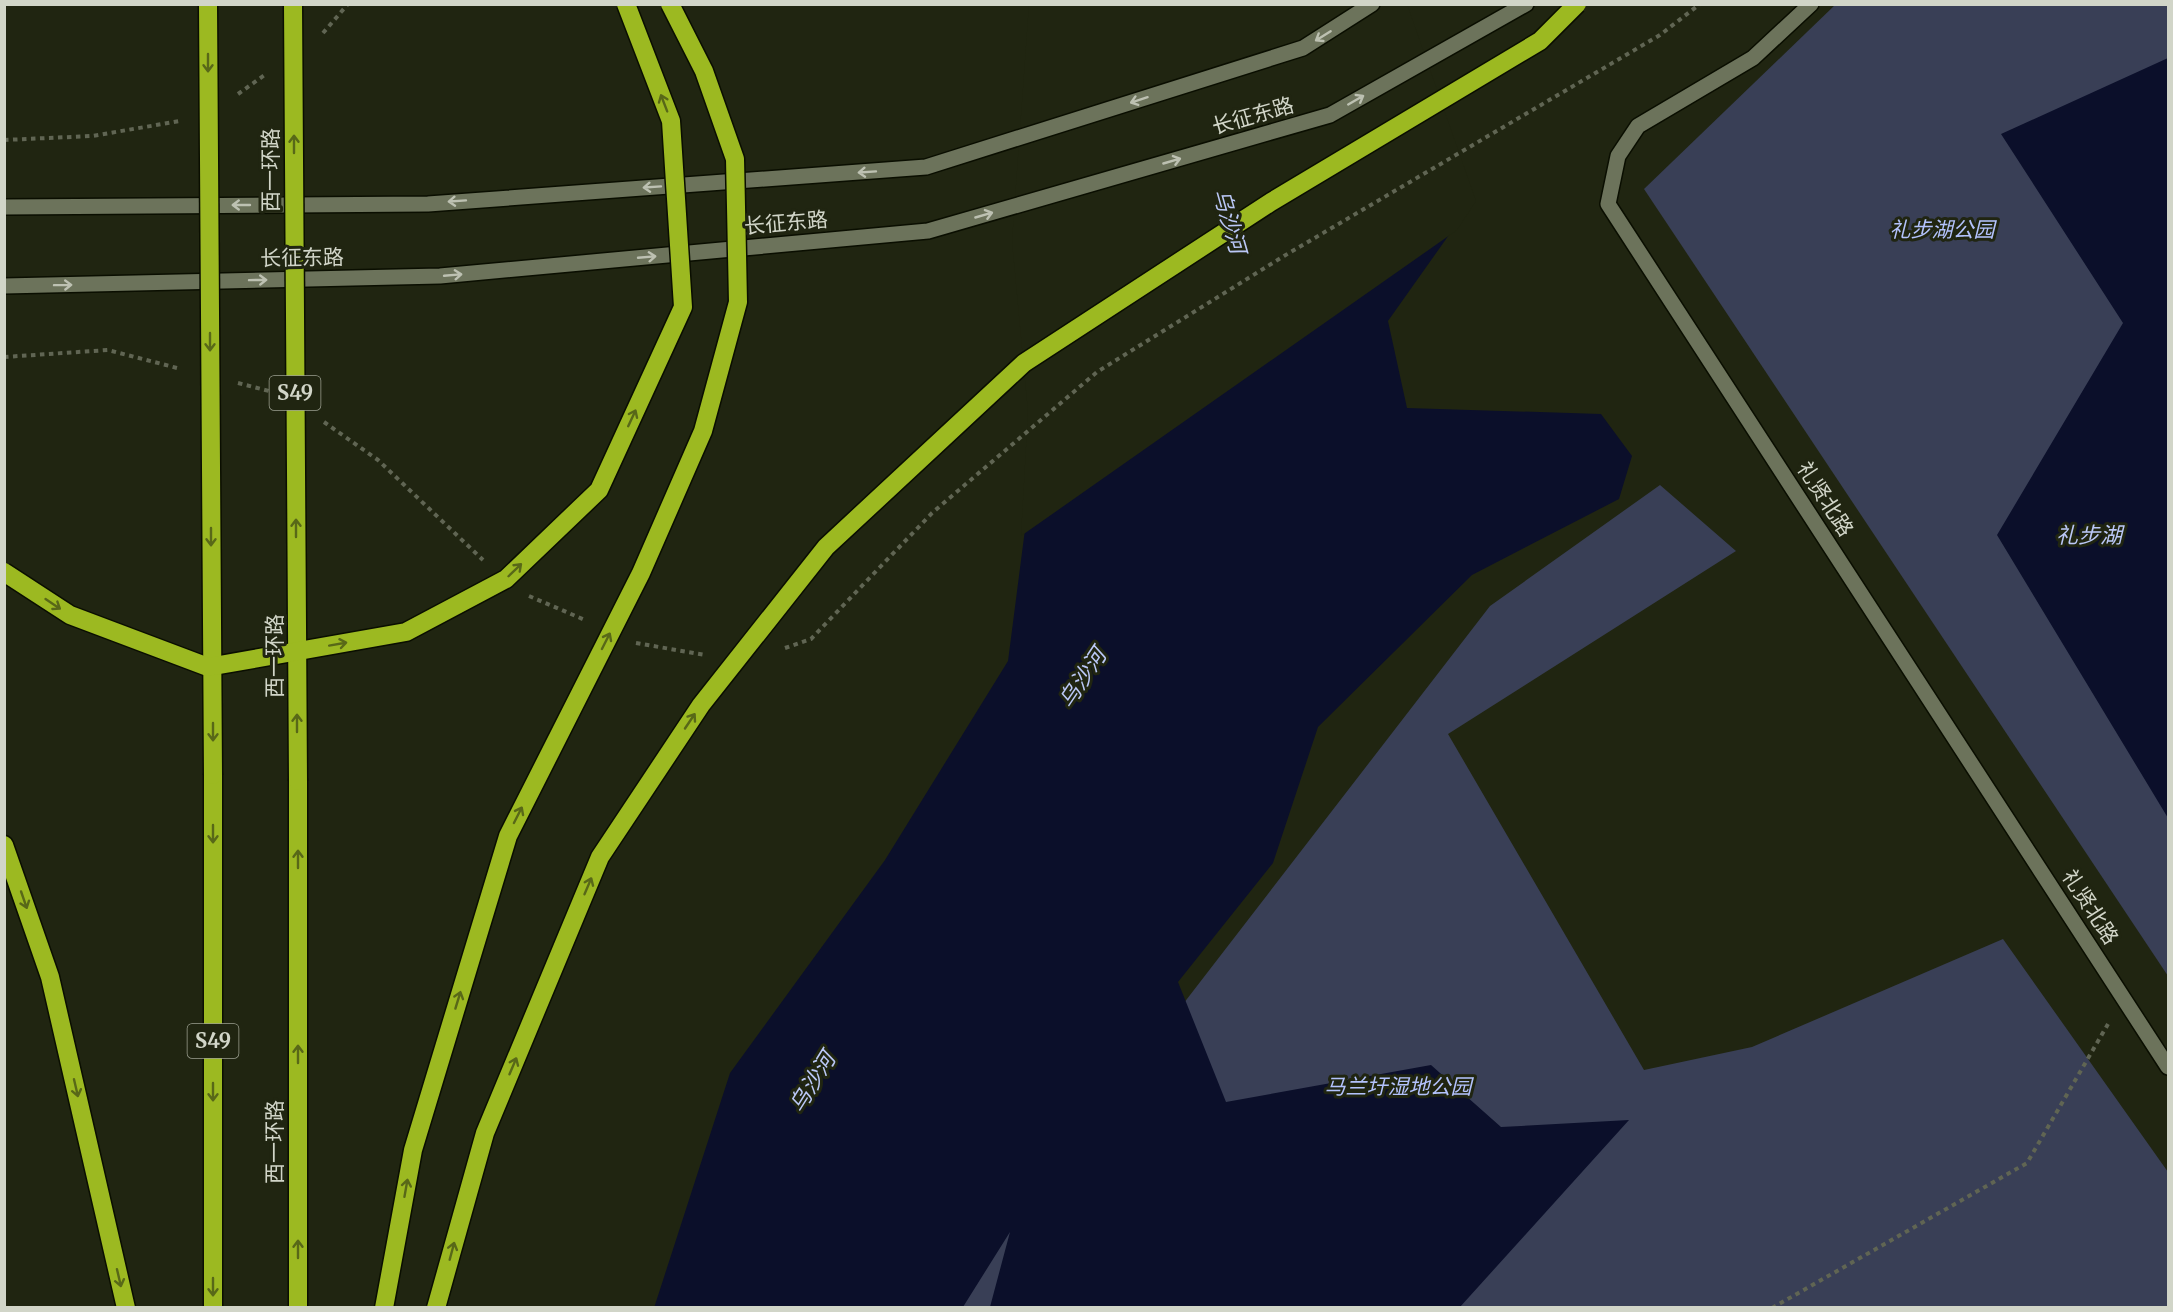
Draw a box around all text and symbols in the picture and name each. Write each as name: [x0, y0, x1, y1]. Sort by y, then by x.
one-way arrow: [1314, 29, 1331, 42]
one-way arrow: [202, 52, 214, 72]
street label: 长征东路: [1209, 91, 1297, 140]
one-way arrow: [658, 94, 669, 113]
one-way arrow: [1347, 94, 1365, 105]
one-way arrow: [1130, 95, 1149, 106]
street label: 西一环路: [257, 128, 284, 212]
one-way arrow: [288, 134, 300, 154]
one-way arrow: [1162, 155, 1181, 166]
one-way arrow: [858, 166, 878, 177]
one-way arrow: [642, 182, 662, 193]
water label: 乌沙河: [1207, 185, 1254, 260]
one-way arrow: [448, 196, 468, 207]
one-way arrow: [232, 199, 252, 211]
street label: 长征东路: [743, 205, 829, 240]
one-way arrow: [975, 209, 994, 220]
park label: 礼步湖公园: [1890, 216, 1997, 243]
street label: 长征东路: [260, 243, 344, 272]
one-way arrow: [637, 251, 656, 262]
one-way arrow: [442, 269, 462, 280]
one-way arrow: [247, 274, 267, 286]
one-way arrow: [52, 279, 72, 290]
one-way arrow: [204, 331, 216, 351]
road number: S49: [270, 376, 320, 410]
one-way arrow: [627, 409, 639, 427]
street label: 礼贤北路: [1791, 456, 1860, 541]
one-way arrow: [290, 518, 302, 538]
water label: 礼步湖: [2056, 521, 2125, 549]
one-way arrow: [205, 526, 217, 546]
one-way arrow: [508, 562, 523, 577]
one-way arrow: [44, 598, 61, 610]
street label: 西一环路: [261, 614, 288, 698]
one-way arrow: [600, 633, 612, 650]
one-way arrow: [328, 638, 348, 649]
water label: 乌沙河: [1052, 640, 1114, 713]
one-way arrow: [292, 713, 303, 733]
one-way arrow: [684, 713, 696, 730]
one-way arrow: [207, 721, 218, 741]
one-way arrow: [512, 807, 524, 824]
one-way arrow: [207, 823, 219, 843]
one-way arrow: [292, 850, 304, 870]
street label: 礼贤北路: [2056, 864, 2125, 949]
one-way arrow: [583, 878, 594, 896]
one-way arrow: [19, 891, 30, 909]
one-way arrow: [453, 991, 464, 1010]
road number: S49: [188, 1024, 238, 1058]
water label: 乌沙河: [783, 1043, 843, 1117]
one-way arrow: [292, 1045, 304, 1065]
one-way arrow: [508, 1057, 519, 1076]
park label: 马兰圩湿地公园: [1325, 1073, 1474, 1100]
one-way arrow: [70, 1078, 82, 1097]
one-way arrow: [207, 1081, 219, 1101]
street label: 西一环路: [261, 1100, 288, 1184]
one-way arrow: [401, 1179, 412, 1198]
one-way arrow: [292, 1240, 304, 1260]
one-way arrow: [447, 1242, 458, 1261]
one-way arrow: [114, 1268, 126, 1287]
one-way arrow: [207, 1276, 219, 1296]

